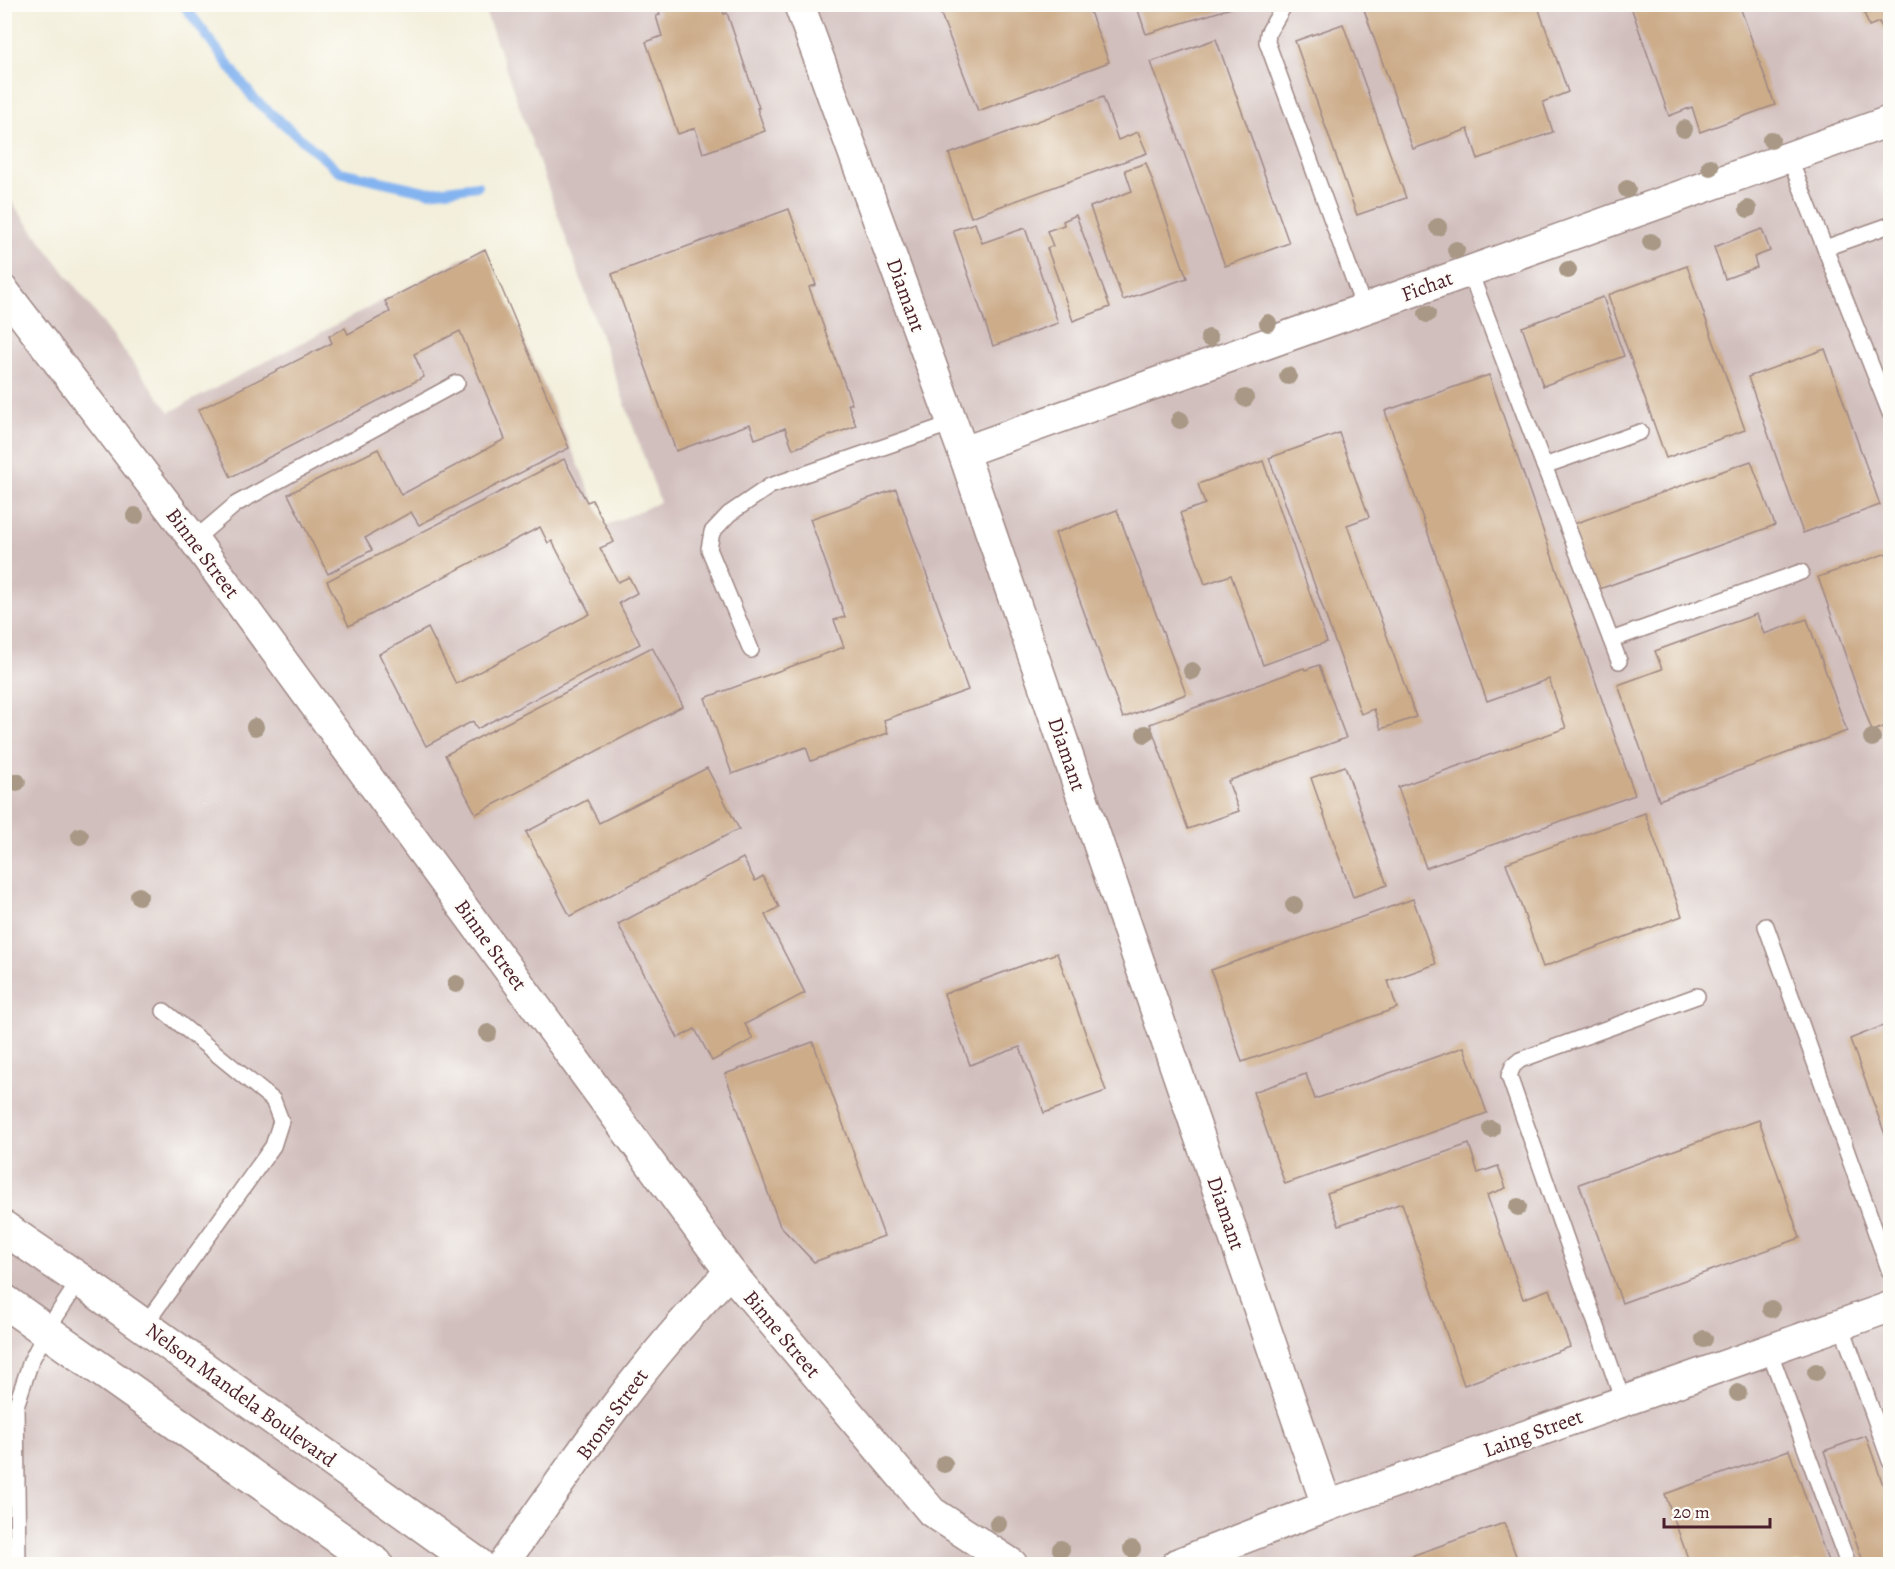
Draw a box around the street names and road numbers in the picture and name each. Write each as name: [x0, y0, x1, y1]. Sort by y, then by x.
street label: Diamant: [880, 254, 932, 336]
street label: Fichat: [1397, 264, 1457, 308]
street label: Binne Street: [160, 502, 246, 604]
street label: Diamant: [1041, 713, 1093, 795]
street label: Binne Street: [448, 894, 534, 996]
street label: Diamant: [1200, 1172, 1252, 1254]
street label: Binne Street: [737, 1284, 827, 1384]
street label: Nelson Mandela Boulevard: [140, 1316, 342, 1474]
street label: Brons Street: [569, 1363, 655, 1465]
street label: Laing Street: [1479, 1402, 1587, 1464]

